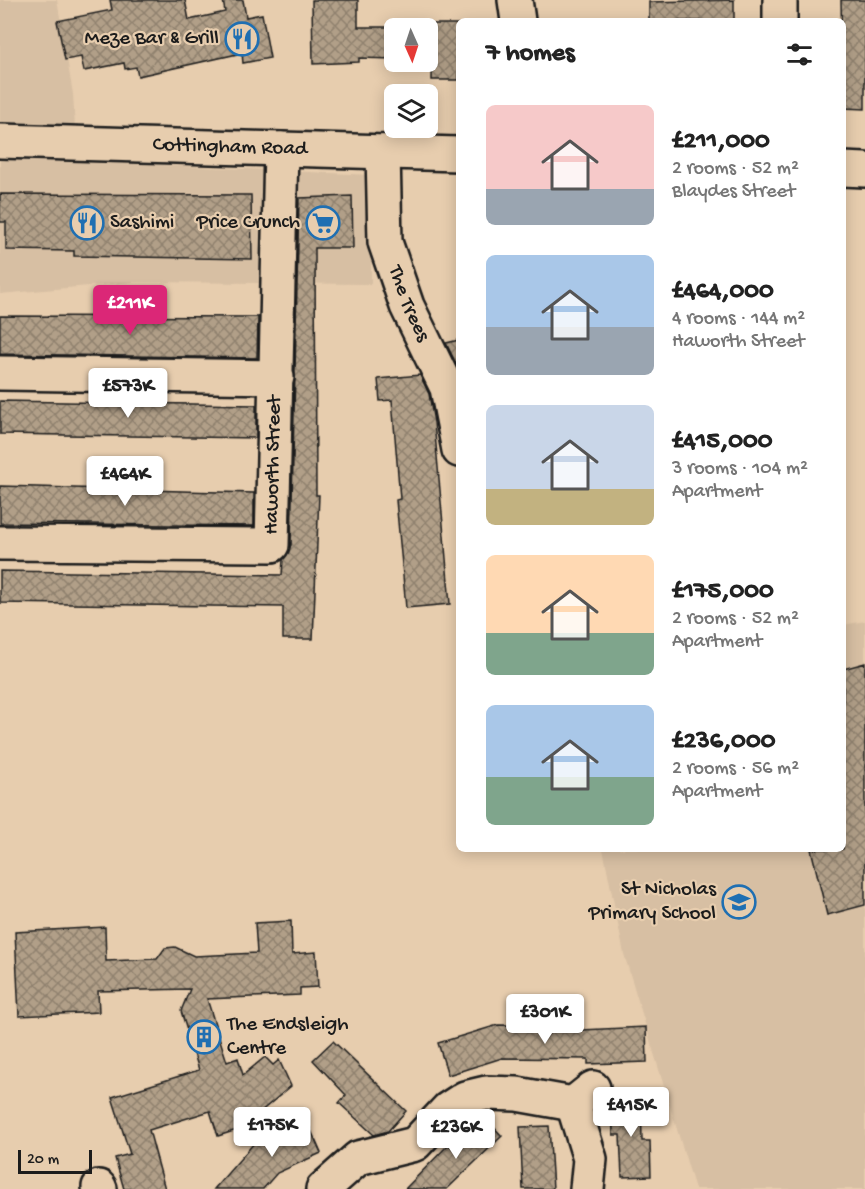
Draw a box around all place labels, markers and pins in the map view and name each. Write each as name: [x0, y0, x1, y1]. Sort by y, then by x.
restaurant icon: Meze Bar & Grill: [224, 21, 260, 57]
place label: Meze Bar & Grill: [85, 27, 219, 52]
restaurant icon: Sashimi: [69, 205, 105, 241]
supermarket icon: Price Crunch: [305, 205, 341, 241]
place label: Sashimi: [110, 211, 174, 236]
place label: Price Crunch: [195, 211, 300, 236]
pin: £211K: [88, 285, 172, 336]
pin: £573K: [86, 368, 170, 419]
pin: £464K: [83, 456, 167, 507]
place label: St Nicholas Primary School: [588, 878, 717, 927]
school or university icon: St Nicholas Primary School: [721, 884, 757, 920]
pin: £301K: [503, 994, 587, 1045]
place label: The Endsleigh Centre: [226, 1013, 349, 1062]
building icon: The Endsleigh Centre: [186, 1019, 222, 1055]
pin: £415K: [589, 1087, 673, 1138]
pin: £175K: [230, 1107, 314, 1158]
pin: £236K: [414, 1109, 498, 1160]

